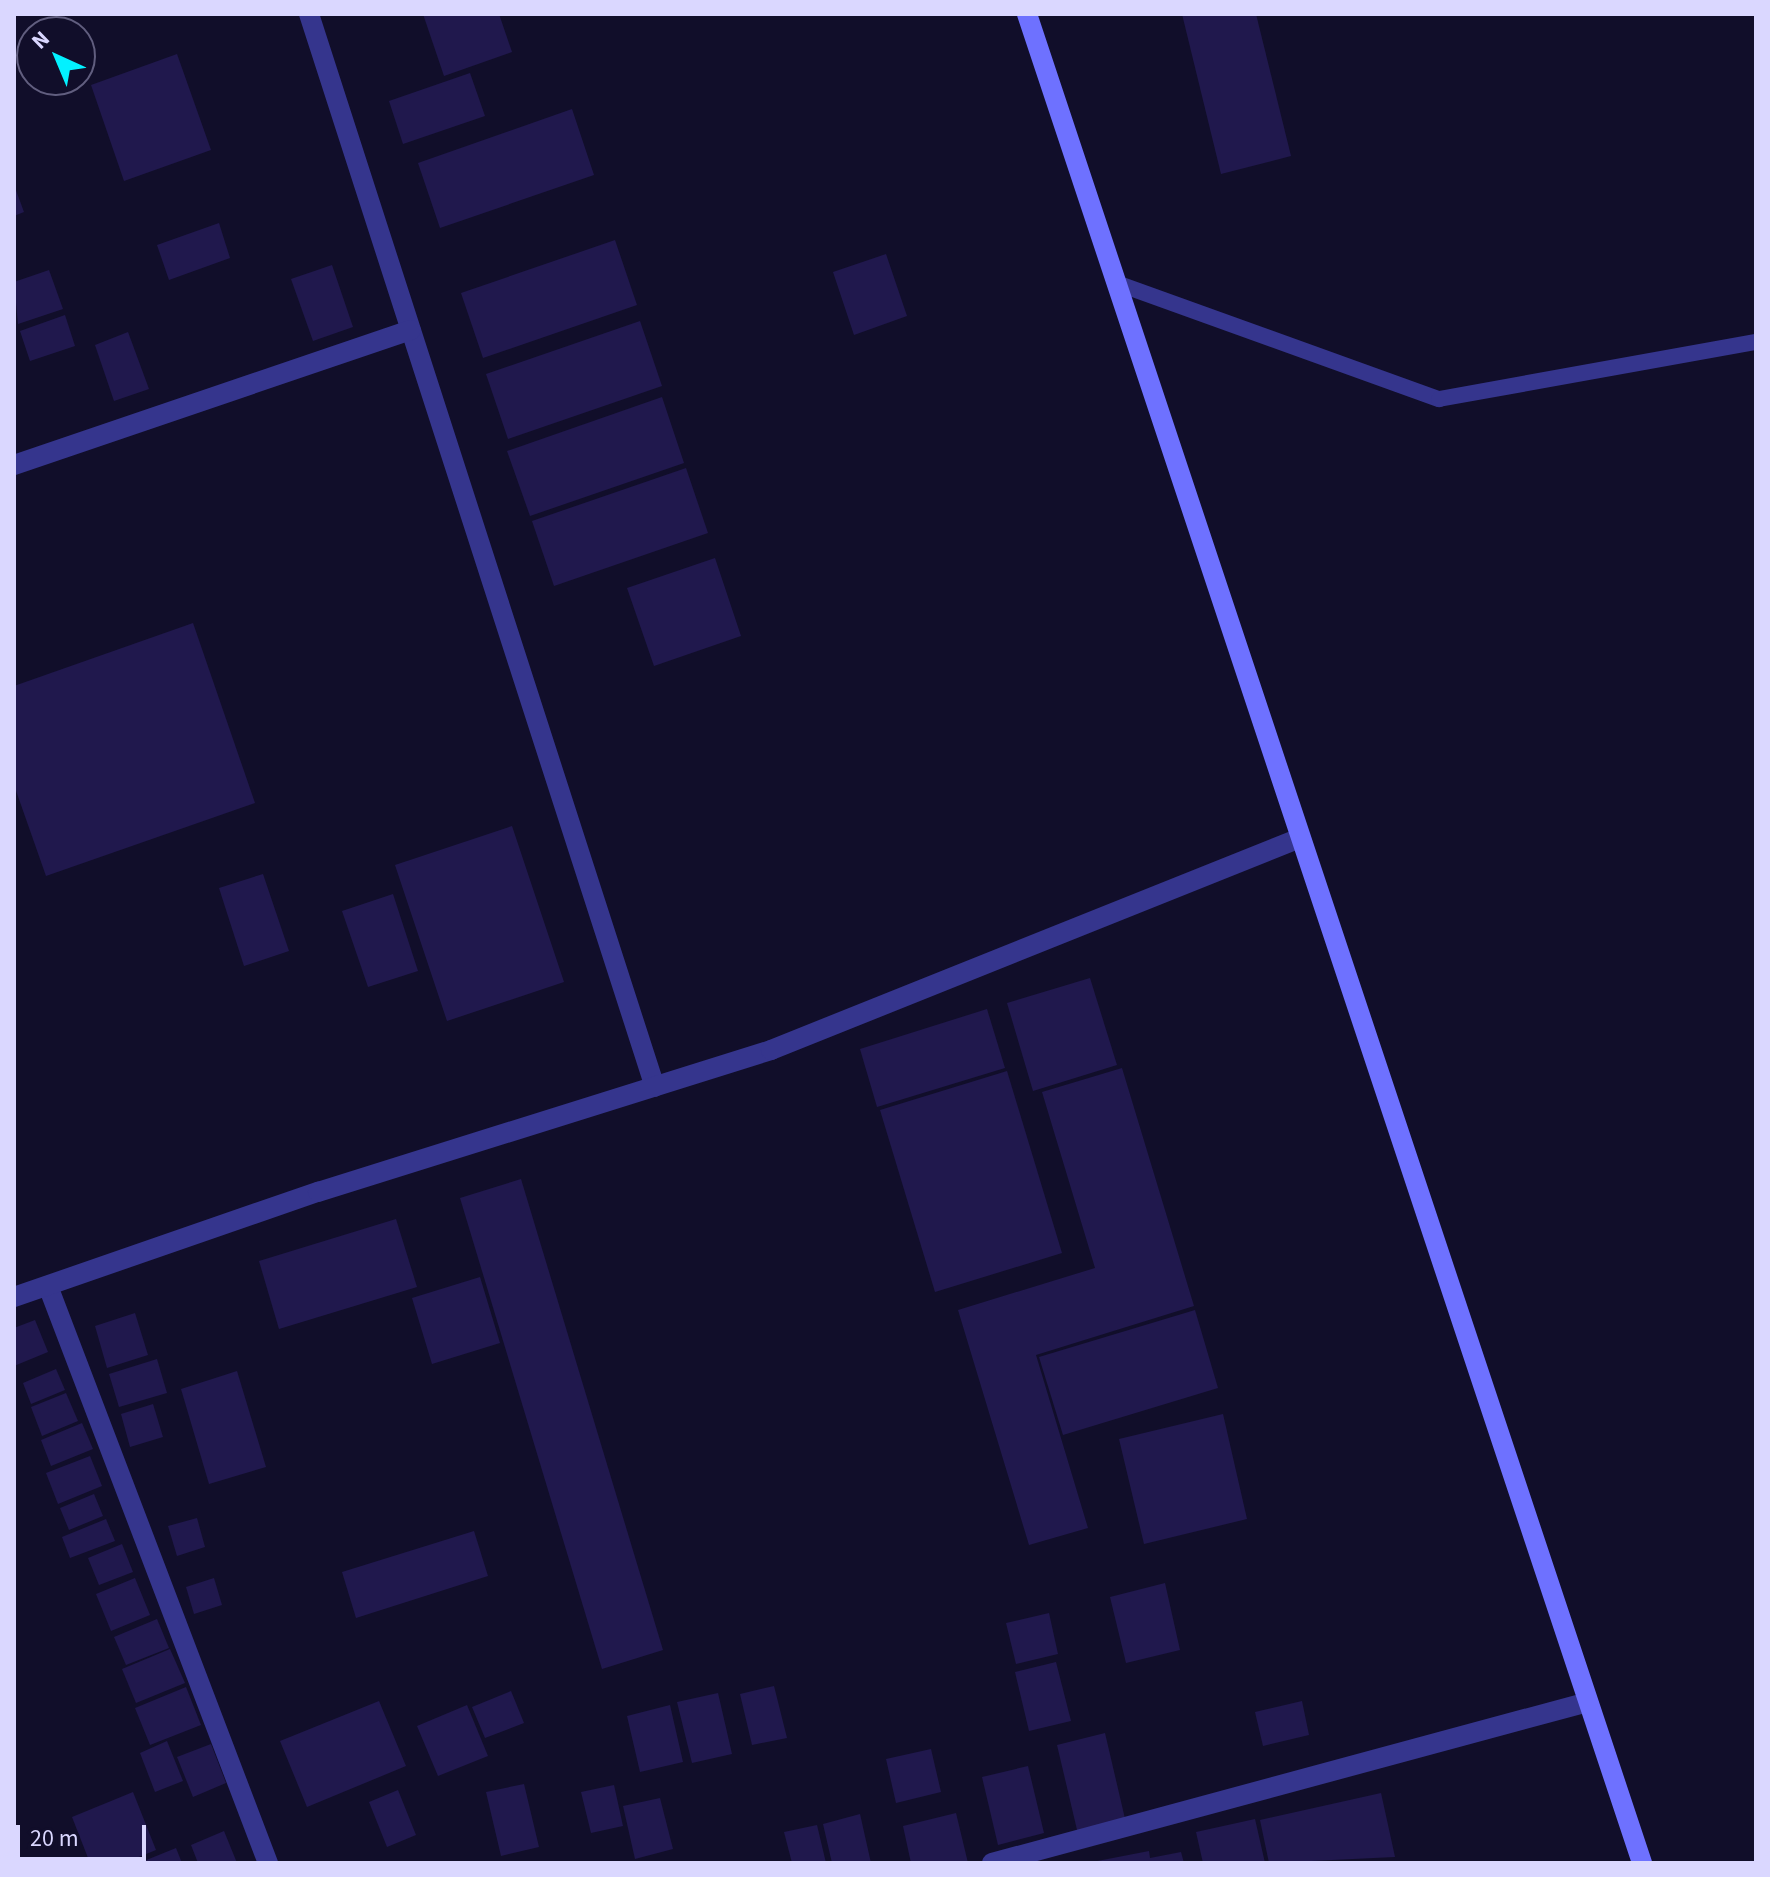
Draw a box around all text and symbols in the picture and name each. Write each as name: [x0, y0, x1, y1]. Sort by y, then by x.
north arrow: [16, 16, 96, 96]
text: N: [24, 24, 57, 57]
scale bar: [20, 1809, 150, 1859]
text: 20 m: [30, 1821, 79, 1856]

